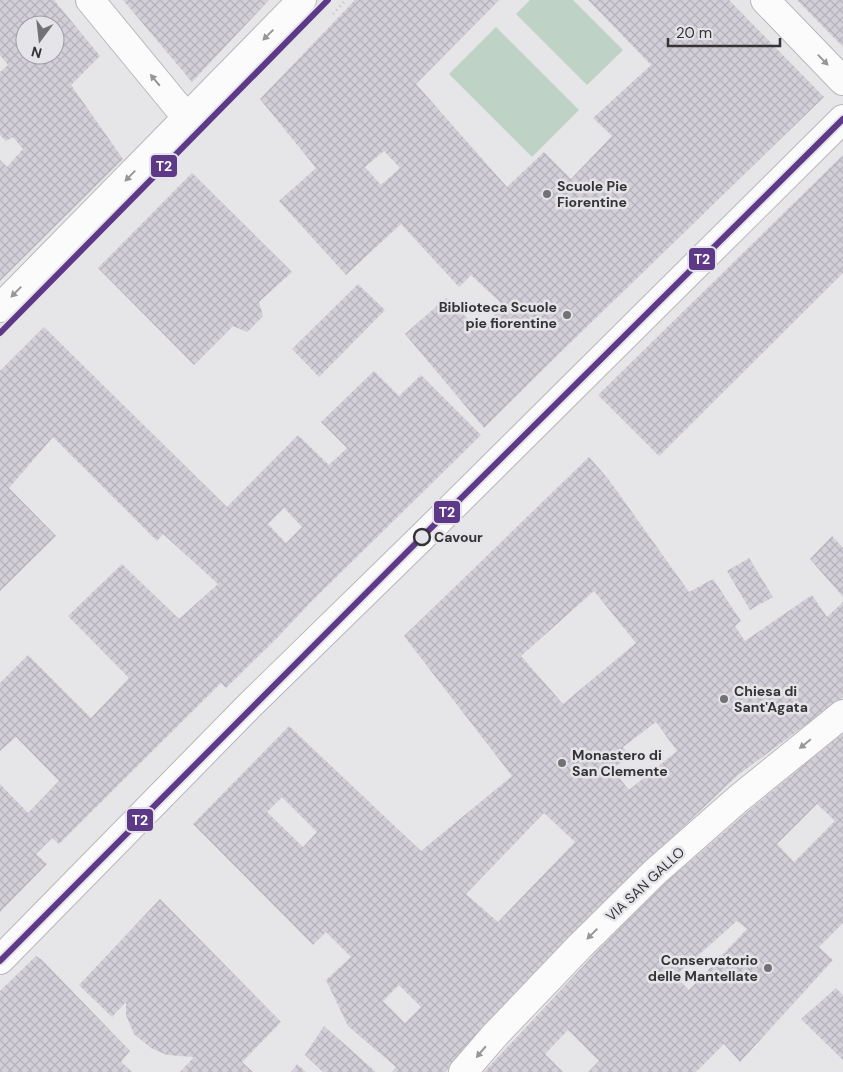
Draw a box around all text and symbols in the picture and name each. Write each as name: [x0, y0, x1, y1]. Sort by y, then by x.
north arrow: [15, 15, 65, 65]
scale bar: [668, 15, 780, 47]
text: 20 m: [676, 23, 712, 43]
one-way arrow: [262, 29, 274, 41]
text: N: [29, 43, 44, 63]
one-way arrow: [817, 54, 829, 66]
one-way arrow: [150, 74, 161, 87]
line badge: T2: [150, 154, 178, 178]
text: T2: [156, 157, 172, 175]
one-way arrow: [124, 170, 136, 182]
place label: Scuole Pie Fiorentine: [557, 177, 627, 211]
marker: Scuole Pie Fiorentine: [541, 188, 553, 200]
line badge: T2: [688, 247, 716, 271]
text: T2: [694, 250, 710, 268]
one-way arrow: [10, 286, 22, 298]
place label: Biblioteca Scuole pie fiorentine: [439, 298, 557, 332]
marker: Biblioteca Scuole pie fiorentine: [561, 309, 573, 321]
line badge: T2: [433, 500, 461, 524]
text: T2: [439, 503, 455, 521]
marker: Cavour: [413, 528, 431, 546]
place label: Cavour: [434, 528, 483, 546]
place label: Chiesa di Sant'Agata: [734, 682, 808, 716]
marker: Chiesa di Sant'Agata: [718, 693, 730, 705]
one-way arrow: [799, 739, 812, 750]
place label: Monastero di San Clemente: [572, 746, 668, 780]
marker: Monastero di San Clemente: [556, 757, 568, 769]
line badge: T2: [126, 808, 154, 832]
text: T2: [132, 811, 148, 829]
street label: VIA SAN GALLO: [602, 843, 688, 925]
one-way arrow: [587, 928, 599, 940]
place label: Conservatorio delle Mantellate: [648, 951, 758, 985]
marker: Conservatorio delle Mantellate: [762, 962, 774, 974]
one-way arrow: [475, 1045, 486, 1058]

